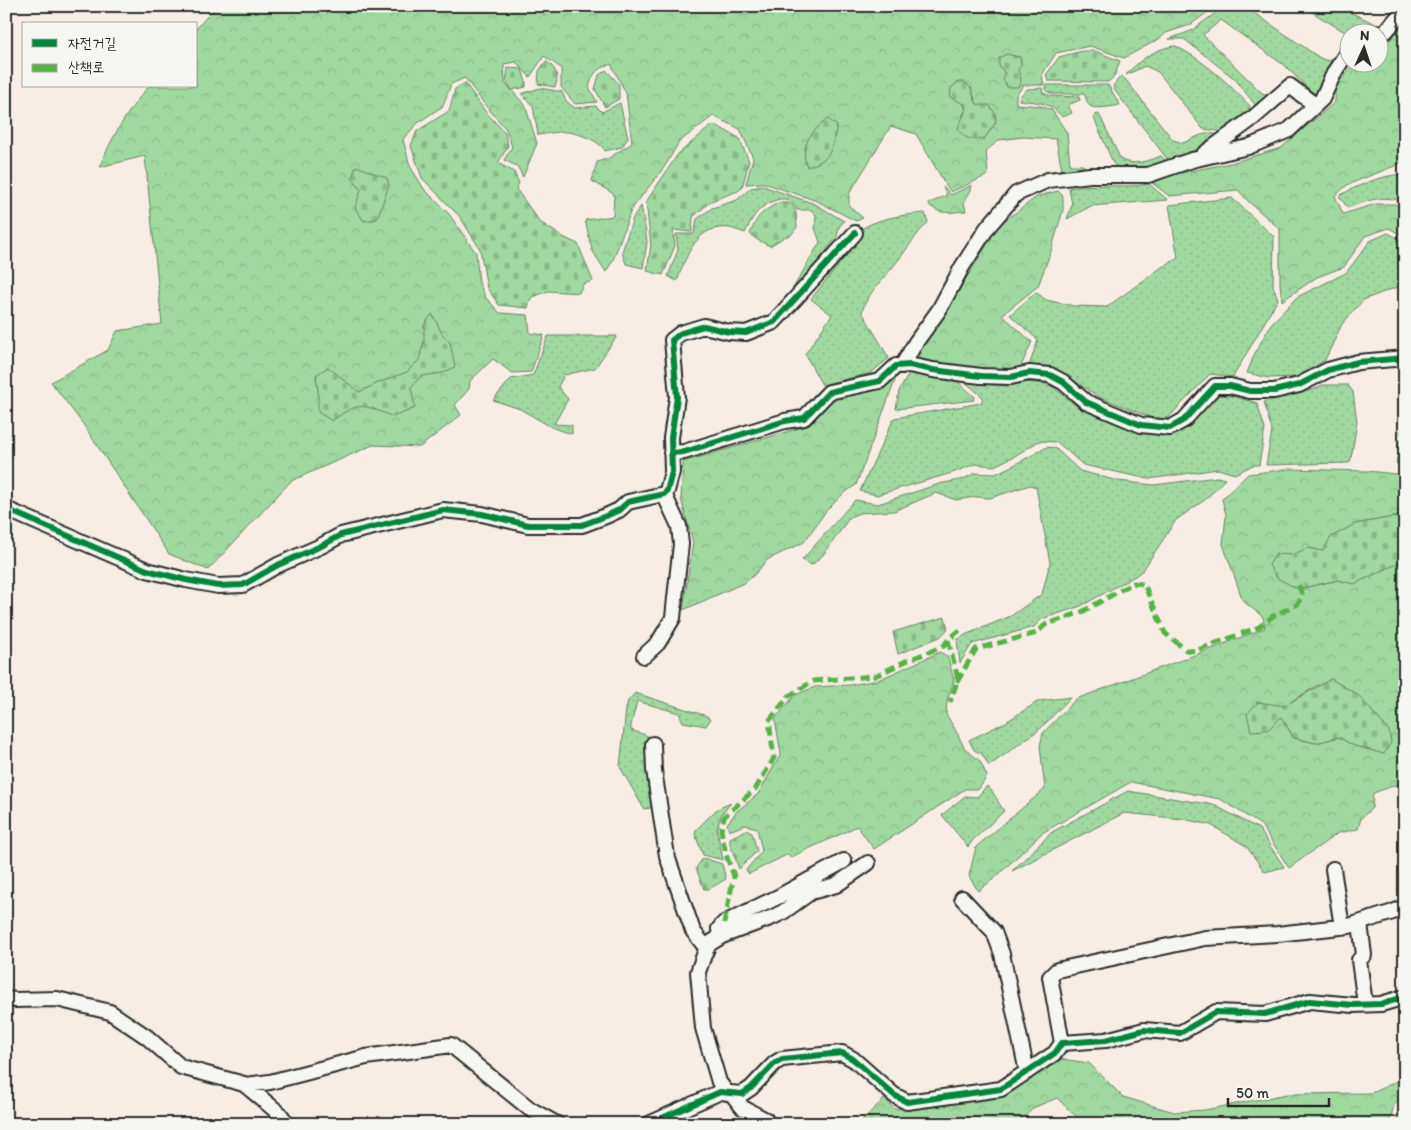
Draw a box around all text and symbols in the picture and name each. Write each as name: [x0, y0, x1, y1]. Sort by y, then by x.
legend: [22, 22, 198, 88]
north arrow: [1338, 22, 1388, 72]
text: N: [1359, 27, 1370, 44]
text: 자전거길: [68, 34, 116, 52]
text: 산책로: [68, 58, 104, 76]
scale bar: [1228, 1075, 1330, 1107]
text: 50 m: [1236, 1084, 1269, 1102]

